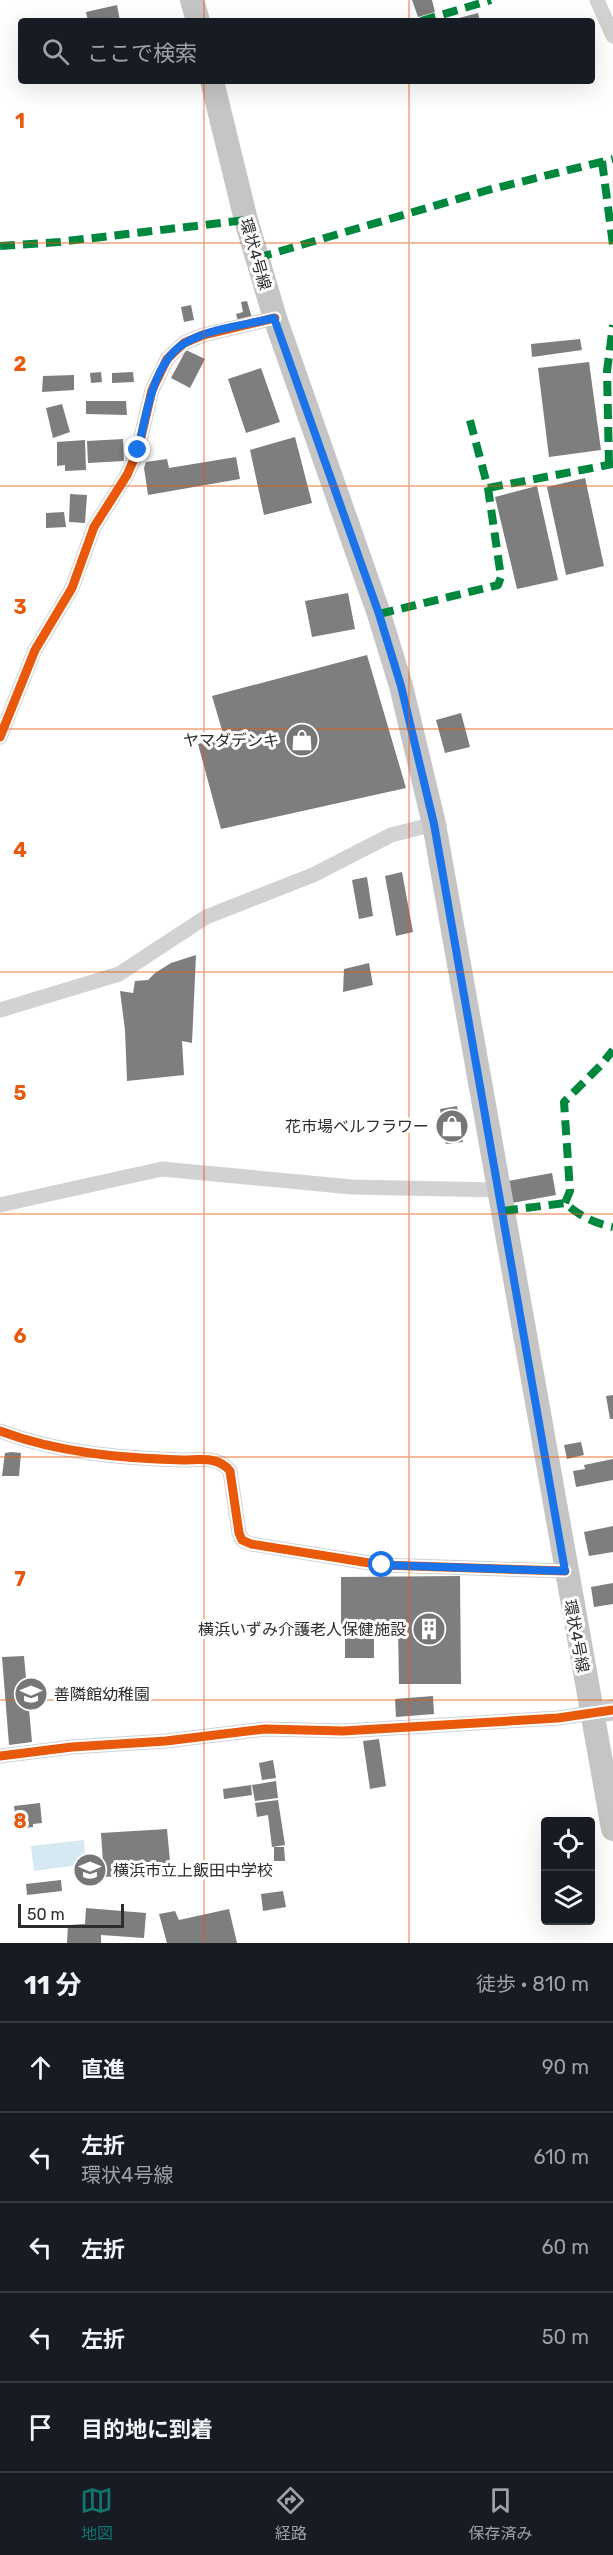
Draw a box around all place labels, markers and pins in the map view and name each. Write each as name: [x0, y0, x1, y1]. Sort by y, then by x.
shop icon: ヤマダデンキ: [284, 722, 320, 758]
place label: ヤマダデンキ: [183, 731, 279, 750]
shop icon: 花市場ベルフラワー: [434, 1108, 470, 1144]
place label: 花市場ベルフラワー: [285, 1117, 429, 1136]
building icon: 横浜いずみ介護老人保健施設: [411, 1611, 447, 1647]
place label: 横浜いずみ介護老人保健施設: [198, 1620, 406, 1639]
school or university icon: 善隣館幼稚園: [13, 1676, 49, 1712]
place label: 善隣館幼稚園: [54, 1685, 150, 1704]
school or university icon: 横浜市立上飯田中学校: [72, 1852, 108, 1888]
place label: 横浜市立上飯田中学校: [113, 1861, 273, 1880]

